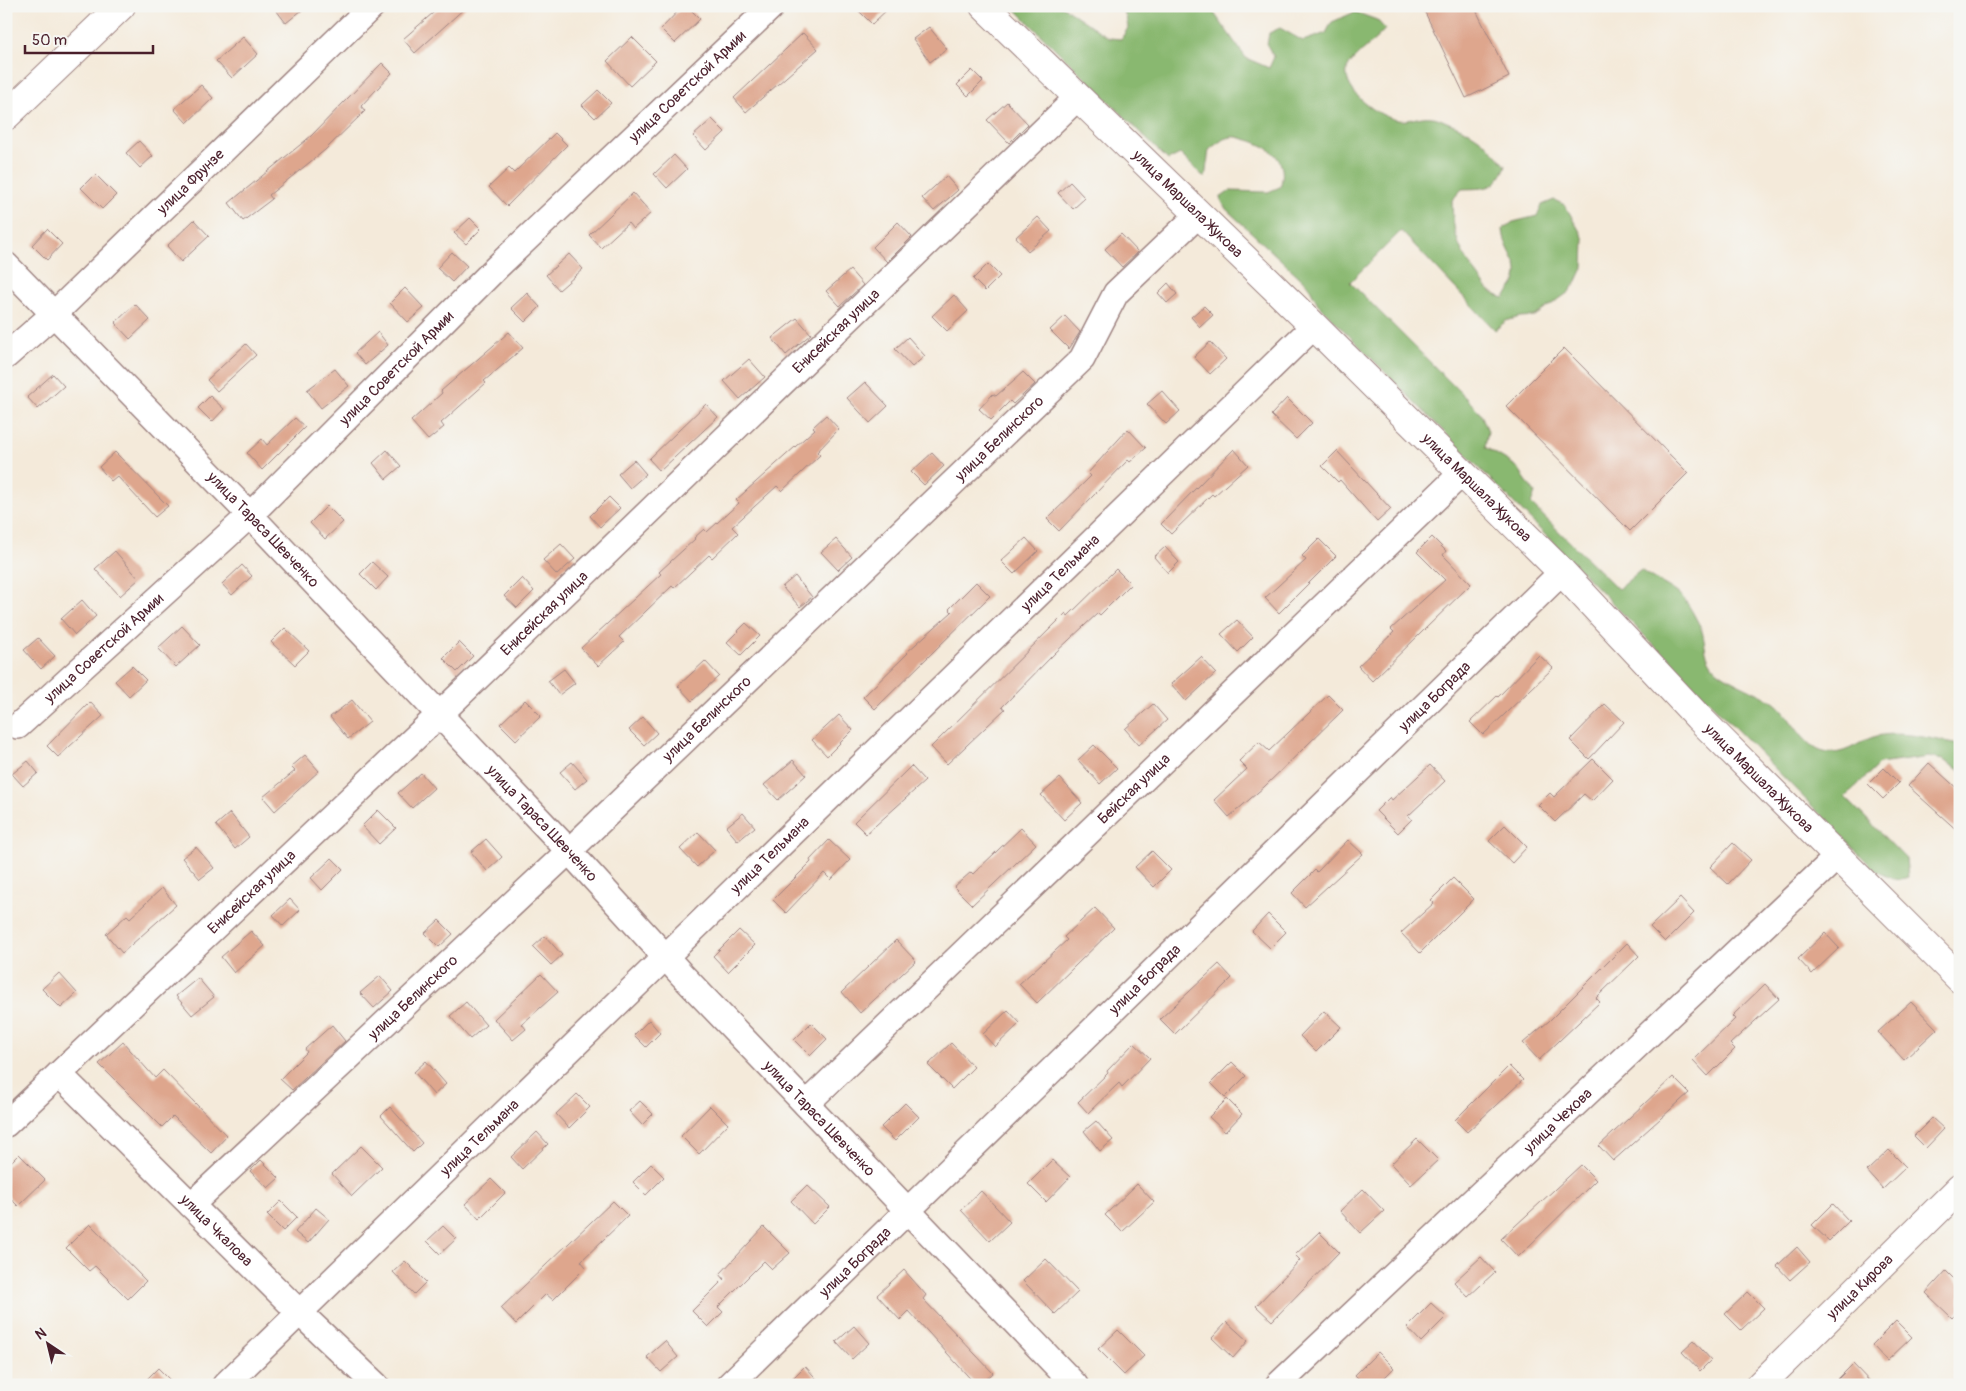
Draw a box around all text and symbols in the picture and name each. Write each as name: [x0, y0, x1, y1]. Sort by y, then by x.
scale bar: [25, 22, 152, 54]
street label: улица Советской Армии: [624, 26, 750, 147]
text: 50 m: [32, 31, 67, 50]
street label: улица Фрунзе: [152, 144, 229, 219]
street label: улица Маршала Жукова: [1128, 145, 1247, 262]
street label: Енисейская улица: [788, 284, 884, 378]
street label: улица Советской Армии: [334, 306, 458, 430]
street label: улица Белинского: [950, 391, 1048, 486]
street label: улица Маршала Жукова: [1417, 428, 1536, 546]
street label: улица Тараса Шевченко: [203, 467, 323, 591]
street label: улица Тельмана: [1016, 530, 1104, 616]
street label: Енисейская улица: [497, 567, 592, 660]
street label: улица Советской Армии: [40, 589, 168, 708]
street label: улица Бограда: [1394, 657, 1475, 736]
street label: улица Белинского: [658, 672, 755, 766]
street label: улица Маршала Жукова: [1700, 719, 1818, 837]
street label: Бейская улица: [1094, 749, 1174, 828]
street label: улица Тараса Шевченко: [482, 760, 602, 885]
street label: улица Тельмана: [726, 813, 813, 898]
street label: Енисейская улица: [204, 846, 300, 938]
street label: улица Бограда: [1104, 940, 1185, 1019]
street label: улица Белинского: [363, 951, 462, 1044]
street label: улица Тараса Шевченко: [759, 1056, 879, 1180]
street label: улица Чехова: [1519, 1084, 1596, 1158]
street label: улица Тельмана: [435, 1095, 523, 1181]
street label: улица Чкалова: [176, 1190, 257, 1270]
street label: улица Бограда: [814, 1223, 895, 1302]
street label: улица Кирова: [1822, 1250, 1897, 1324]
north arrow: [22, 1318, 72, 1368]
text: N: [32, 1324, 50, 1343]

